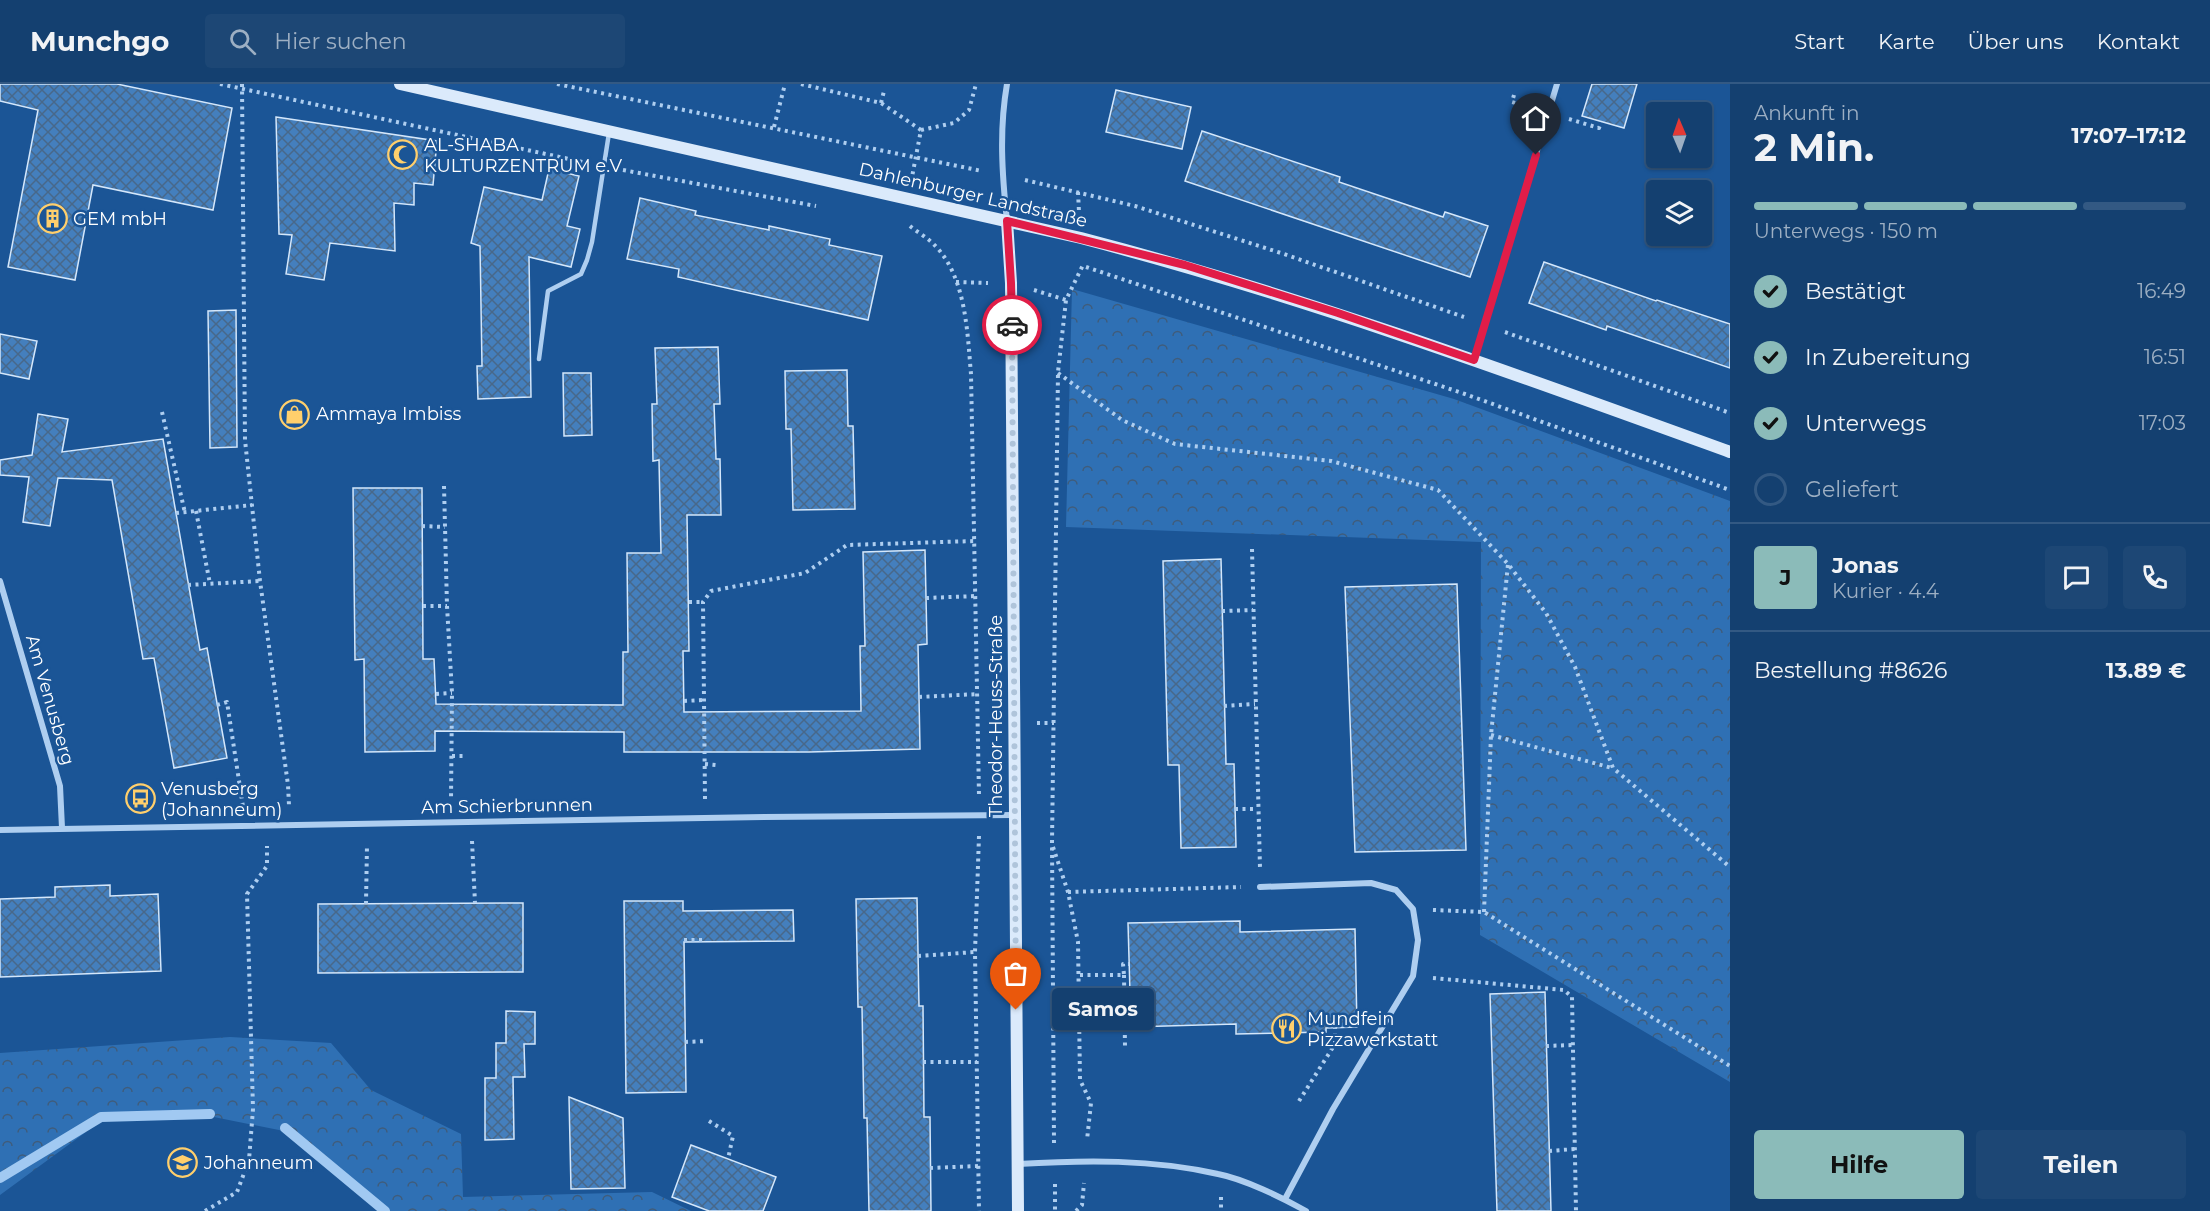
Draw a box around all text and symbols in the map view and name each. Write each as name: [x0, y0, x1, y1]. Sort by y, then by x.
search box: [205, 14, 625, 68]
text: Munchgo: [30, 24, 169, 58]
icon: search: [226, 25, 259, 58]
text: Hier suchen: [274, 28, 407, 55]
text: Start: [1794, 29, 1845, 54]
text: Karte: [1878, 29, 1935, 54]
text: Über uns: [1968, 29, 2064, 54]
text: Kontakt: [2097, 29, 2180, 54]
pin: [1510, 93, 1561, 155]
text: Ankunft in: [1754, 101, 1860, 125]
icon: home: [1519, 102, 1552, 135]
north arrow: [1646, 102, 1712, 168]
map controls: [1646, 102, 1712, 246]
text: 17:07–17:12: [2071, 122, 2186, 149]
text: 2 Min.: [1754, 123, 1874, 171]
place label: AL-SHABA KULTURZENTRUM e.V: [424, 134, 622, 177]
mosque icon: AL-SHABA KULTURZENTRUM e.V: [387, 139, 419, 171]
street label: Dahlenburger Landstraße: [857, 158, 1089, 232]
button: layers: [1646, 180, 1712, 246]
building icon: GEM mbH: [36, 203, 68, 235]
place label: GEM mbH: [73, 208, 167, 230]
text: Unterwegs · 150 m: [1754, 219, 1938, 243]
icon: check: [1754, 275, 1787, 308]
text: Bestätigt: [1805, 278, 1906, 305]
text: 16:49: [2137, 279, 2186, 303]
courier: [982, 295, 1042, 355]
icon: car: [996, 309, 1029, 342]
icon: check: [1754, 341, 1787, 374]
text: In Zubereitung: [1805, 344, 1971, 371]
text: 16:51: [2144, 345, 2186, 369]
shop icon: Ammaya Imbiss: [279, 398, 311, 430]
place label: Ammaya Imbiss: [316, 403, 461, 425]
icon: check: [1754, 407, 1787, 440]
text: Unterwegs: [1805, 410, 1926, 437]
text: 17:03: [2139, 411, 2186, 435]
text: Geliefert: [1805, 476, 1899, 503]
button: chat: [2045, 546, 2108, 609]
button: phone: [2123, 546, 2186, 609]
text: Jonas: [1832, 552, 1899, 579]
text: J: [1780, 564, 1791, 591]
text: Kurier · 4.4: [1832, 579, 1939, 603]
street label: Theodor-Heuss-Straße: [985, 615, 1007, 817]
street label: Am Venusberg: [21, 632, 79, 768]
text: Bestellung #8626: [1754, 657, 1947, 684]
text: 13.89 €: [2106, 657, 2186, 684]
place label: Venusberg (Johanneum): [161, 778, 282, 821]
bus stop icon: Venusberg (Johanneum): [124, 783, 156, 815]
street label: Am Schierbrunnen: [421, 794, 593, 818]
pin: [990, 948, 1041, 1010]
icon: bag: [999, 957, 1032, 990]
callout: Samos: [1052, 989, 1154, 1031]
text: Samos: [1068, 997, 1138, 1021]
place label: Mundfein Pizzawerkstatt: [1307, 1008, 1438, 1051]
restaurant icon: Mundfein Pizzawerkstatt: [1270, 1013, 1302, 1045]
button: Hilfe: [1754, 1130, 1964, 1199]
button: Teilen: [1976, 1130, 2186, 1199]
school or university icon: Johanneum: [167, 1147, 199, 1179]
place label: Johanneum: [203, 1152, 314, 1174]

